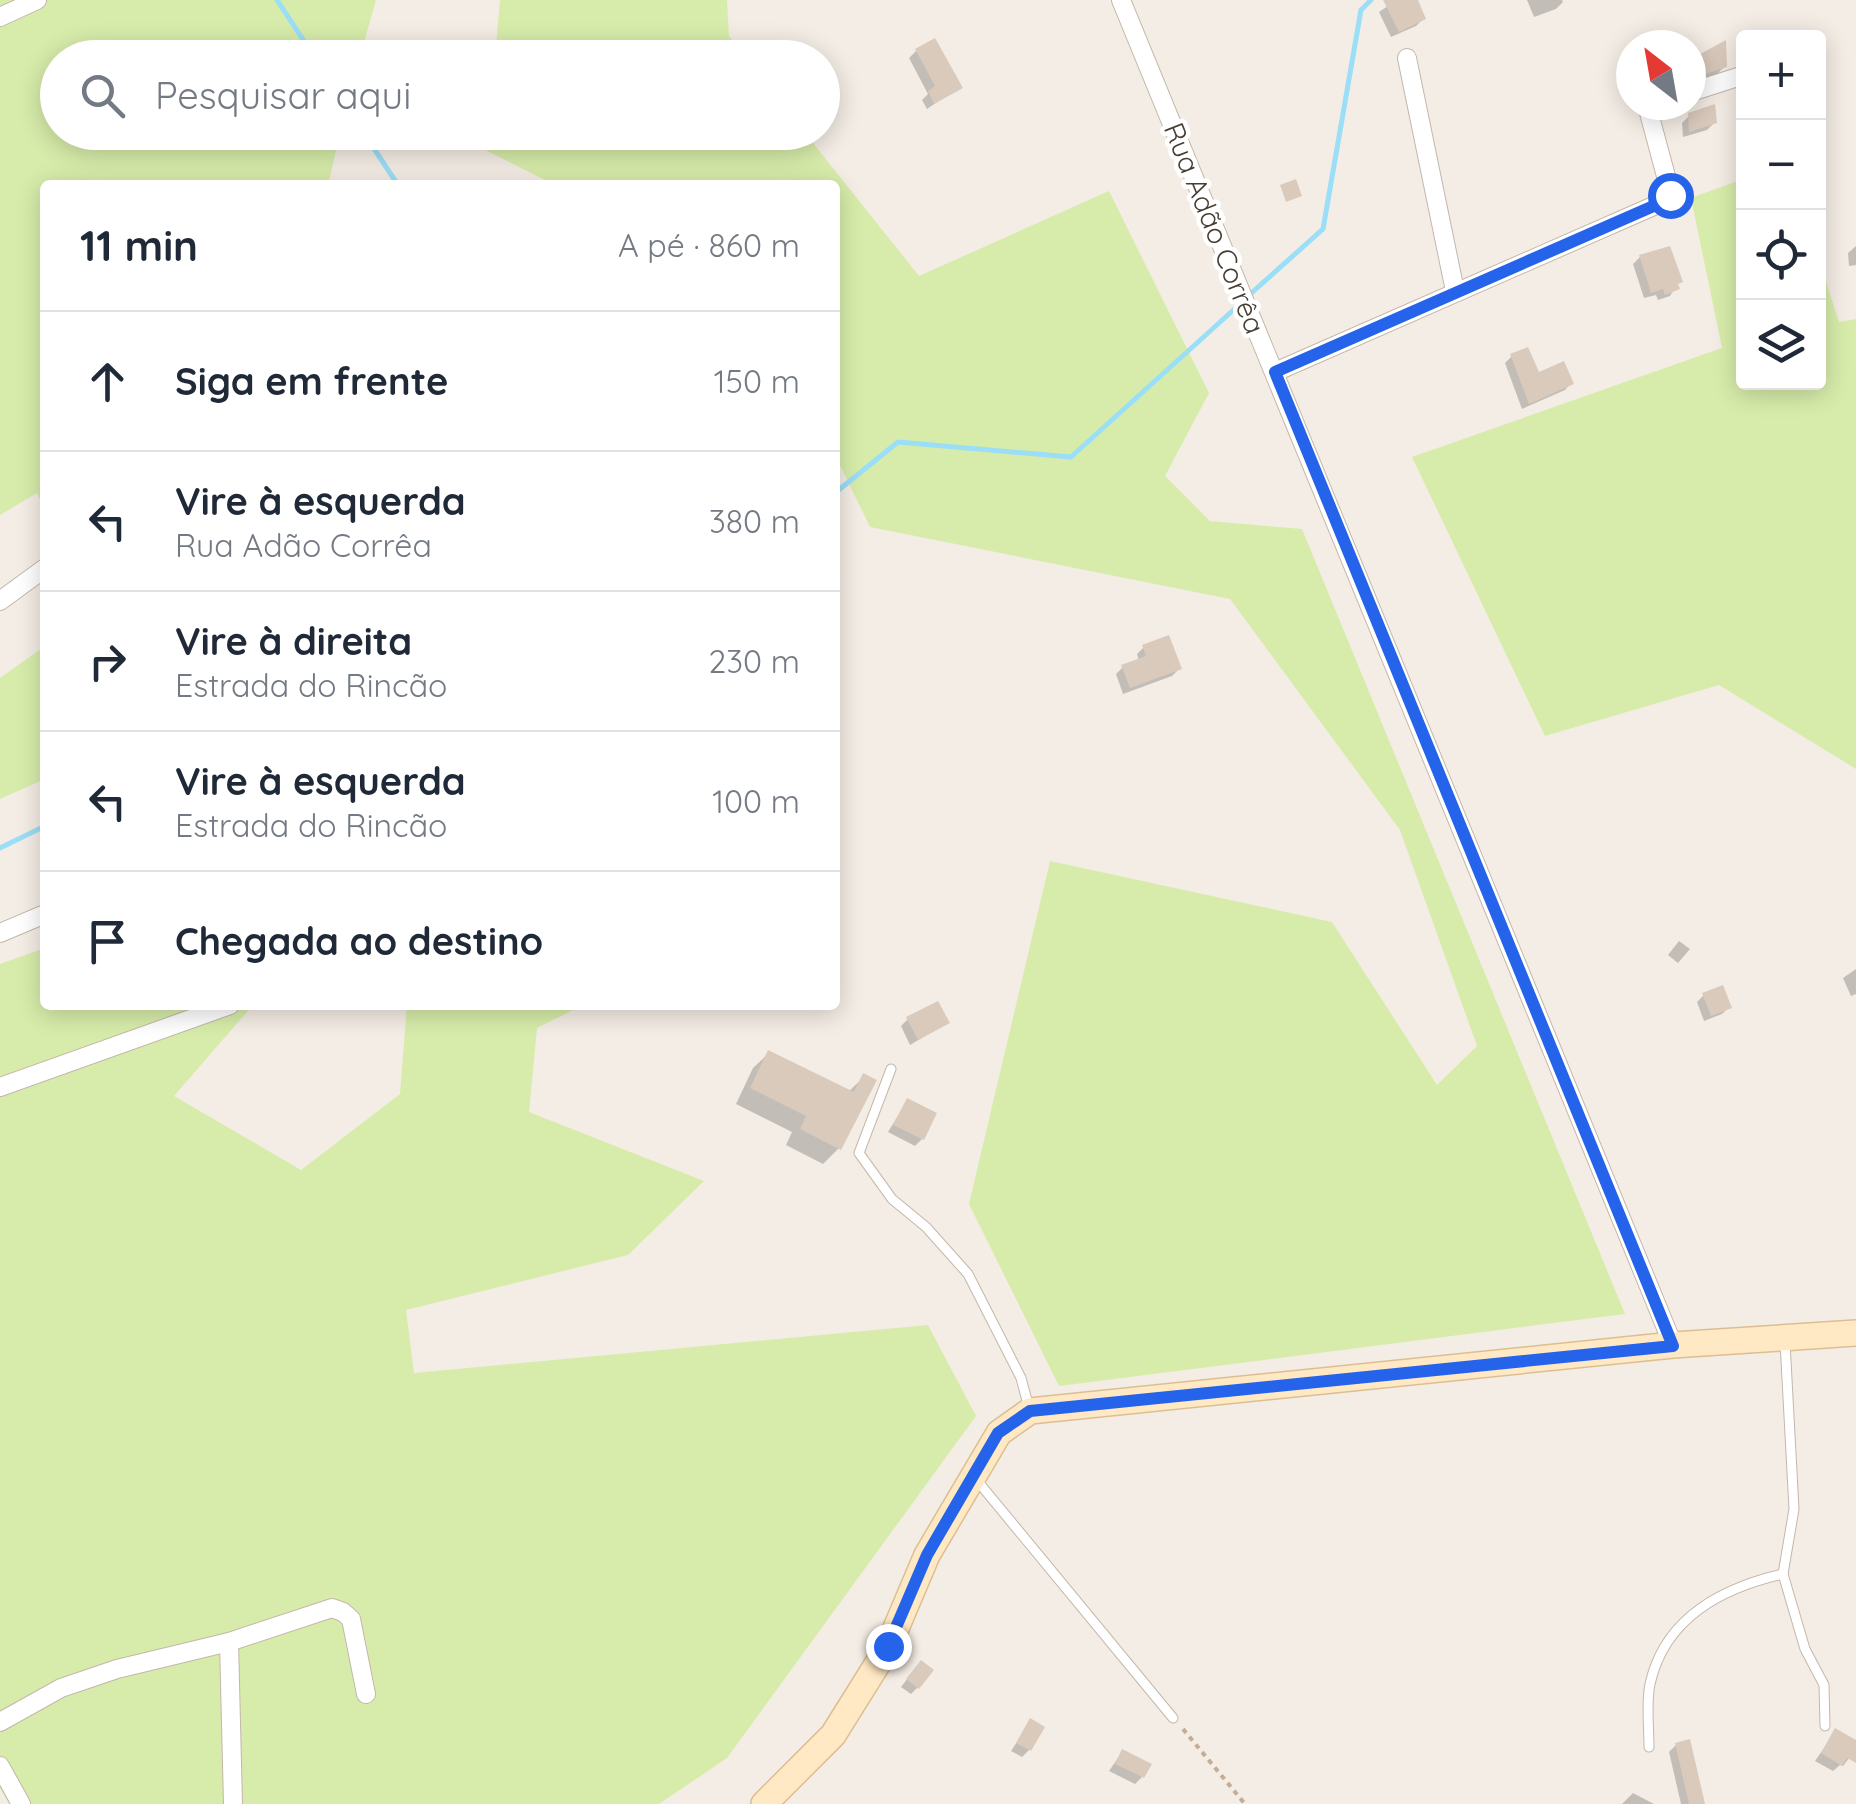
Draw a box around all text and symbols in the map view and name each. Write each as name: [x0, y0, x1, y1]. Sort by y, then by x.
north arrow: [1616, 30, 1706, 120]
map controls: [1736, 30, 1826, 390]
button: +: [1736, 30, 1826, 120]
search box: [40, 40, 840, 150]
icon: search: [75, 68, 130, 123]
text: Pesquisar aqui: [155, 71, 411, 119]
street label: Rua Adão Corrêa: [1157, 117, 1273, 339]
button: −: [1736, 120, 1826, 210]
route start: [1648, 173, 1694, 219]
button: locate: [1736, 210, 1826, 300]
text: 11 min: [80, 219, 198, 272]
text: A pé · 860 m: [618, 225, 800, 265]
button: layers: [1736, 300, 1826, 390]
icon: ahead: [80, 354, 135, 409]
text: Siga em frente: [175, 357, 448, 405]
text: 150 m: [714, 361, 800, 401]
text: Vire à esquerda: [175, 477, 466, 525]
icon: left: [80, 494, 135, 549]
text: 380 m: [709, 501, 800, 541]
text: Rua Adão Corrêa: [175, 525, 432, 565]
text: Vire à direita: [175, 617, 412, 665]
icon: right: [80, 634, 135, 689]
text: 230 m: [709, 641, 800, 681]
text: Estrada do Rincão: [175, 665, 447, 705]
text: Vire à esquerda: [175, 757, 466, 805]
icon: left: [80, 774, 135, 829]
text: 100 m: [712, 781, 800, 821]
text: Estrada do Rincão: [175, 805, 447, 845]
icon: arrive: [80, 914, 135, 969]
text: Chegada ao destino: [175, 917, 543, 965]
route end: [866, 1624, 912, 1670]

